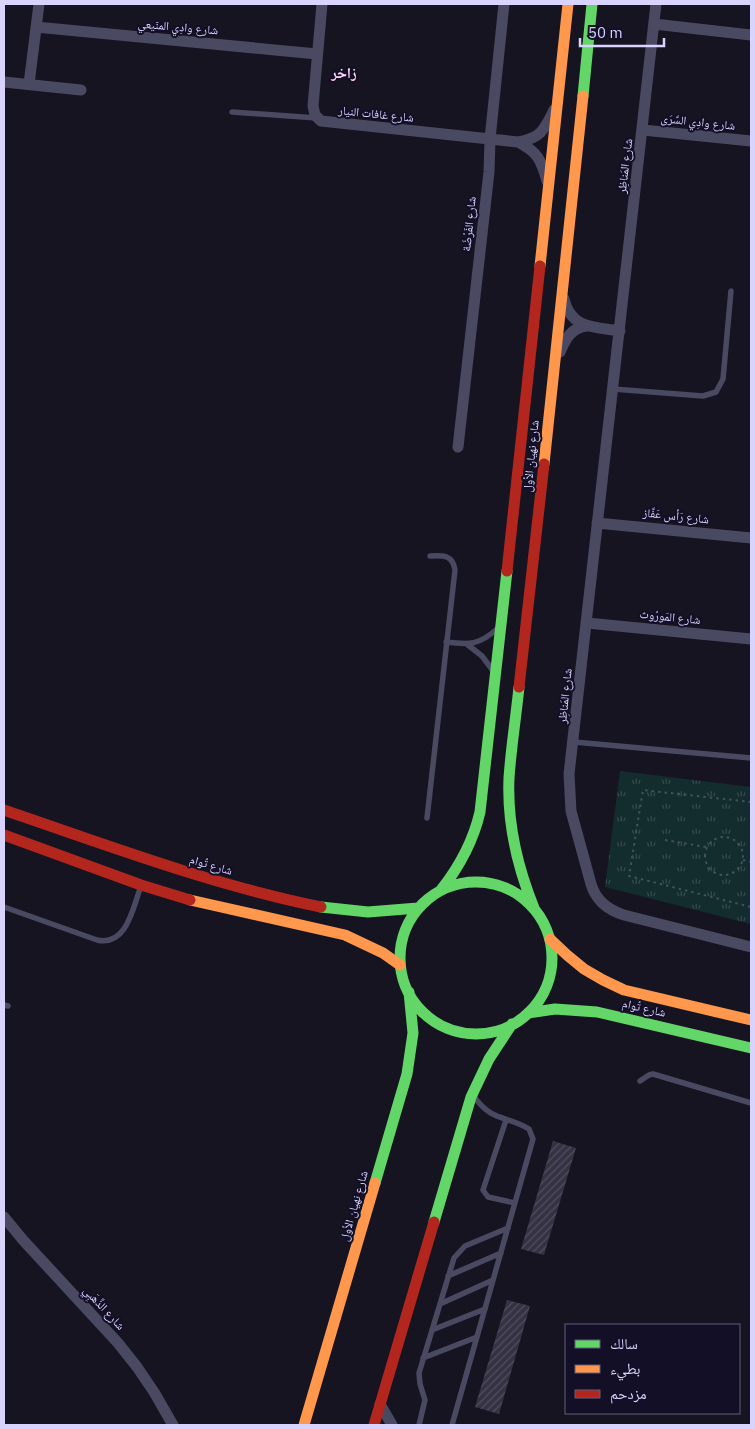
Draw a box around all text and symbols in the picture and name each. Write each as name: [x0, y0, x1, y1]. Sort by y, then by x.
scale bar: [580, 15, 664, 47]
street label: شارع وادِي المنَيعي: [137, 16, 219, 41]
text: 50 m: [588, 23, 623, 42]
district label: زاخر: [330, 63, 357, 82]
street label: شارع غافات النيار: [336, 102, 415, 126]
street label: شارع وادِي السَّرَى: [660, 110, 736, 136]
street label: شارع المَناظِر: [614, 137, 636, 195]
street label: شارع الفَرْضَة: [458, 196, 480, 252]
street label: شارع نهيان الأول: [519, 419, 543, 493]
street label: شارع رَأس عَفَّاز: [641, 504, 710, 527]
street label: شارع المَورُوث: [639, 606, 701, 628]
street label: شارع المَناظِر: [554, 668, 576, 725]
street label: شارع تُوام: [188, 851, 234, 879]
street label: شارع تُوام: [621, 995, 667, 1021]
street label: شارع نهيان الأول: [336, 1169, 372, 1243]
street label: شارع الذَّهَبِي: [78, 1283, 129, 1335]
legend: [565, 1324, 740, 1414]
text: سالك: [610, 1334, 638, 1353]
text: بطيء: [610, 1359, 640, 1381]
text: مزدحم: [610, 1384, 647, 1404]

